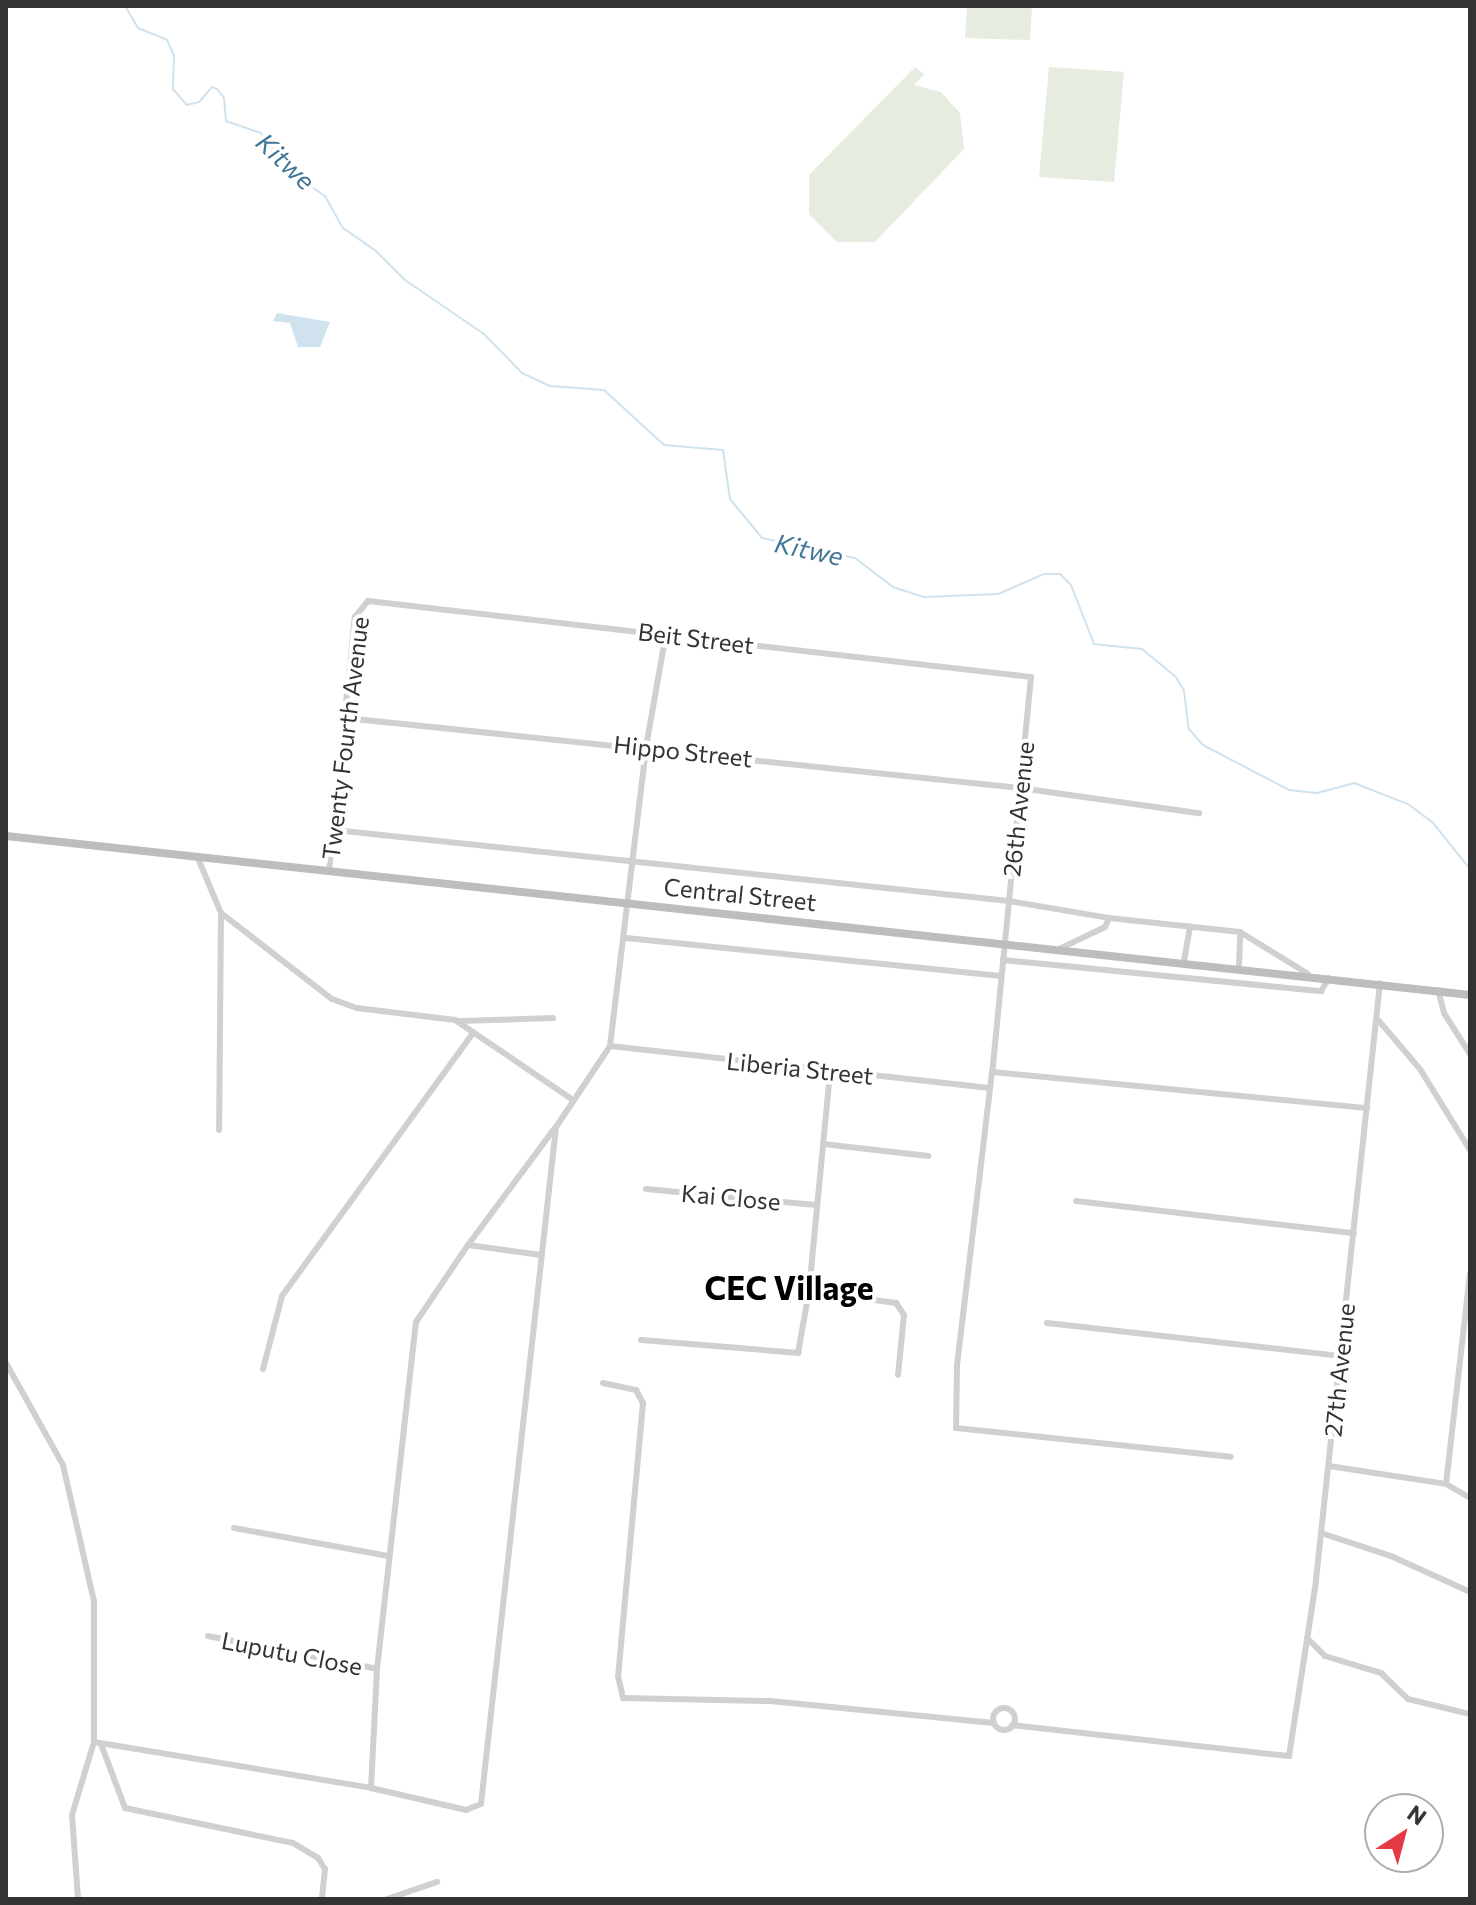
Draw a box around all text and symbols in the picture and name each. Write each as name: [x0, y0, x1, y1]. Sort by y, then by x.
water label: Kitwe: [250, 126, 322, 196]
water label: Kitwe: [772, 527, 846, 571]
street label: Twenty Fourth Avenue: [316, 615, 374, 861]
street label: Beit Street: [636, 617, 756, 659]
street label: Hippo Street: [612, 729, 754, 773]
street label: 26th Avenue: [997, 740, 1039, 878]
street label: Central Street: [662, 872, 818, 916]
street label: Liberia Street: [725, 1046, 875, 1090]
street label: Kai Close: [680, 1178, 782, 1216]
district label: CEC Village: [705, 1268, 873, 1306]
street label: 27th Avenue: [1318, 1302, 1360, 1438]
street label: Luputu Close: [219, 1625, 365, 1681]
north arrow: [1364, 1793, 1444, 1873]
text: N: [1403, 1799, 1432, 1831]

